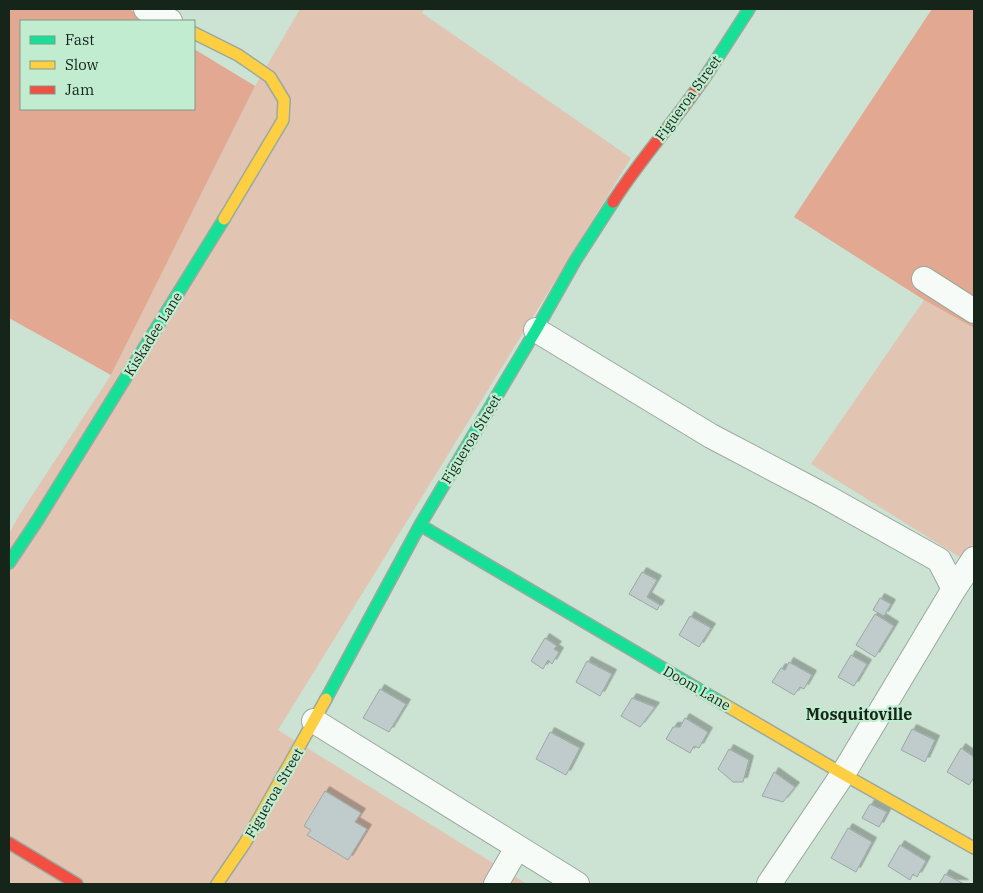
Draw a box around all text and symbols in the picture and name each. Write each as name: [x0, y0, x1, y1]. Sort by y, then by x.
legend: [20, 20, 195, 110]
text: Fast: [65, 30, 95, 49]
street label: Figueroa Street: [651, 52, 725, 144]
text: Slow: [65, 55, 99, 74]
text: Jam: [65, 80, 94, 99]
street label: Kiskadee Lane: [120, 288, 186, 380]
street label: Figueroa Street: [437, 391, 505, 487]
street label: Doom Lane: [660, 661, 734, 715]
district label: Mosquitoville: [806, 704, 912, 724]
street label: Figueroa Street: [241, 745, 307, 841]

